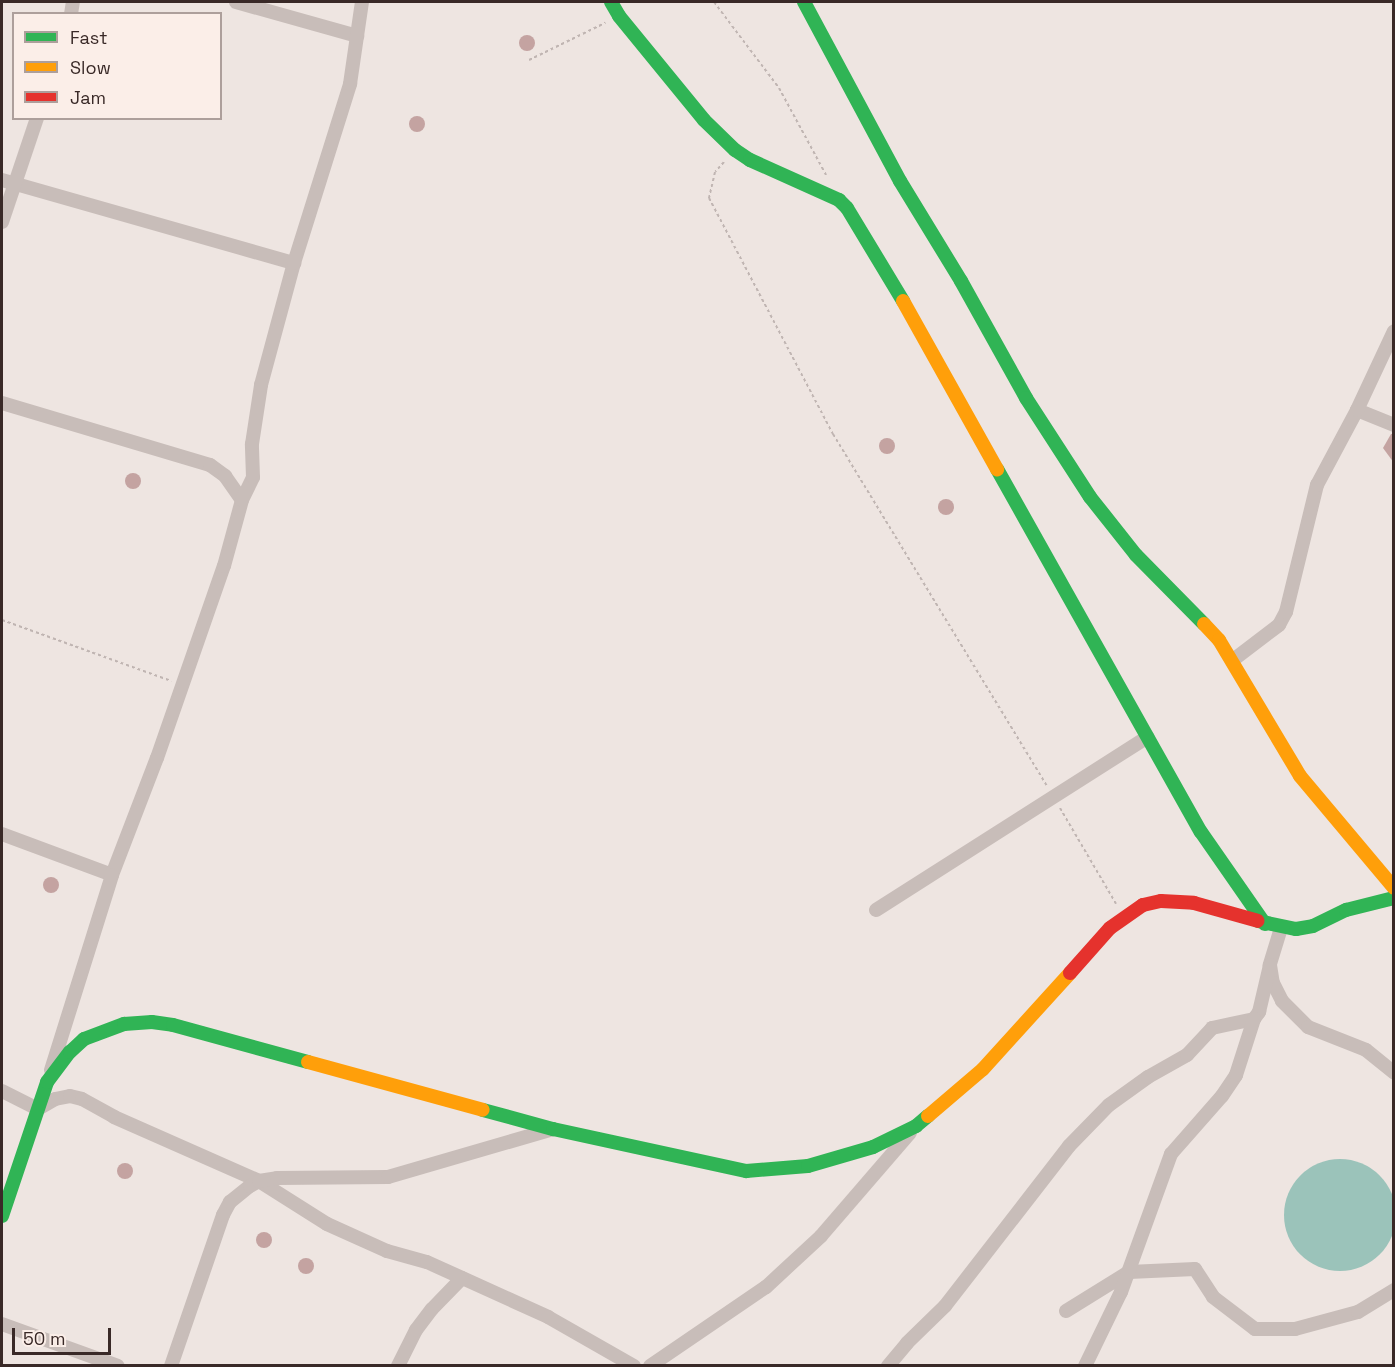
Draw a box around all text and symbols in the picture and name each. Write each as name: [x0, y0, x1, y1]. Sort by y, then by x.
legend: [12, 12, 222, 120]
text: Fast: [70, 26, 107, 49]
text: Slow: [70, 56, 111, 79]
text: Jam: [70, 86, 106, 109]
scale bar: [15, 1316, 114, 1354]
text: 50 m: [23, 1327, 65, 1350]

